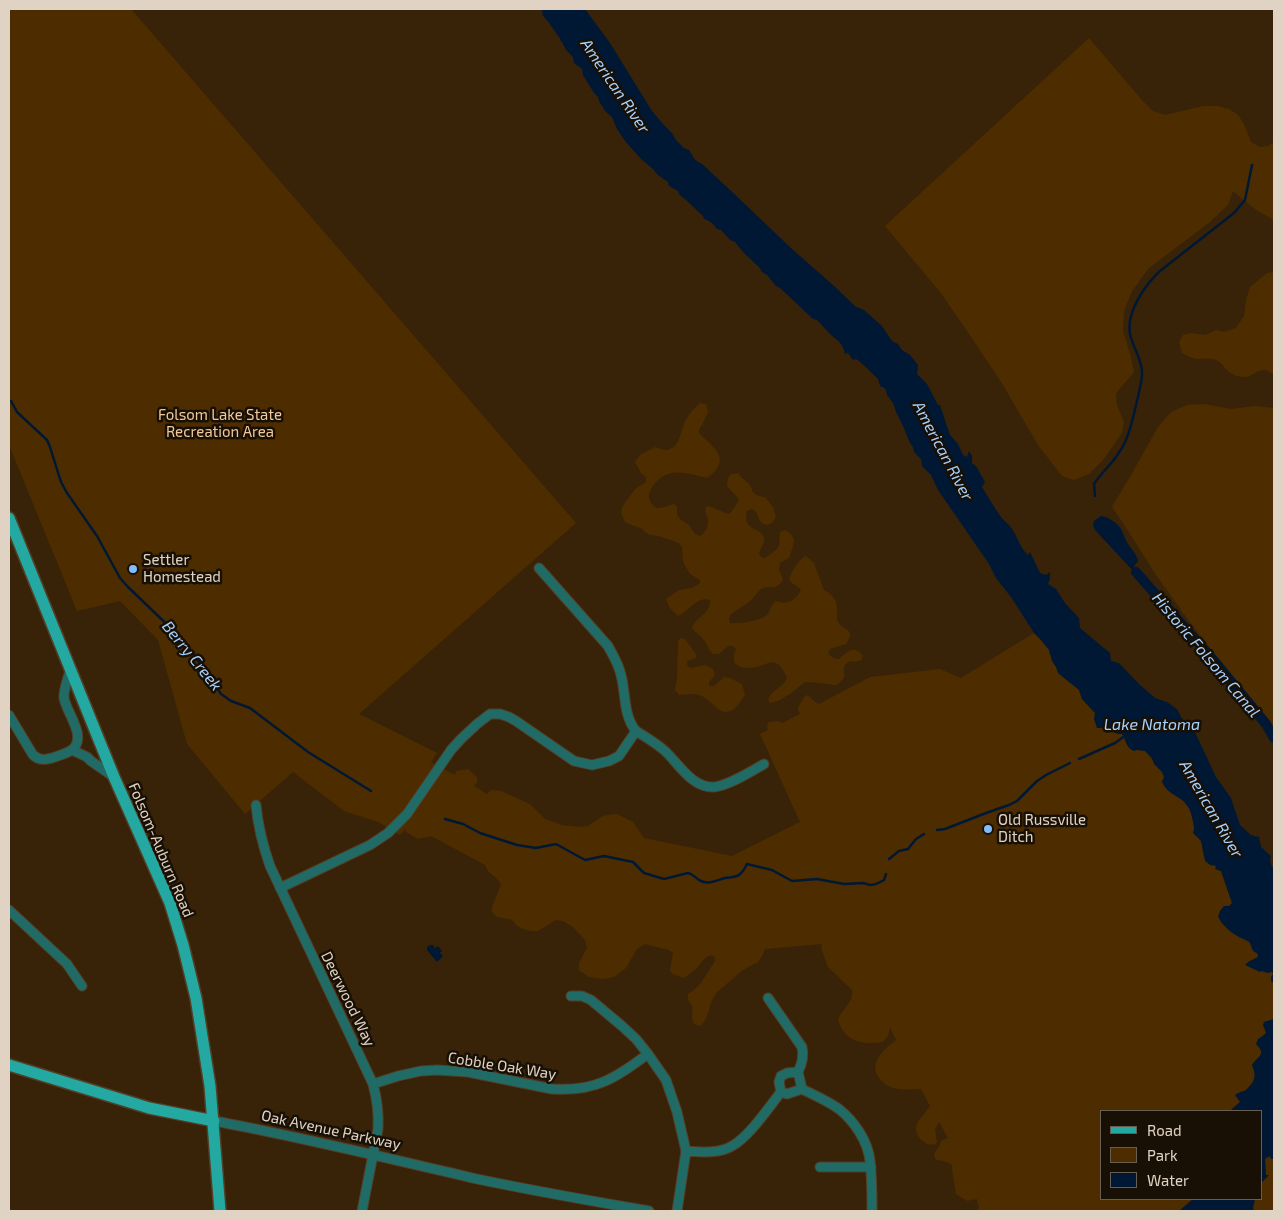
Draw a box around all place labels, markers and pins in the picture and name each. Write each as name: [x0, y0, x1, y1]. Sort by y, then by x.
place label: Settler Homestead: [143, 551, 221, 586]
marker: Settler Homestead: [127, 563, 139, 575]
place label: Old Russville Ditch: [998, 811, 1086, 846]
marker: Old Russville Ditch: [982, 823, 994, 835]

